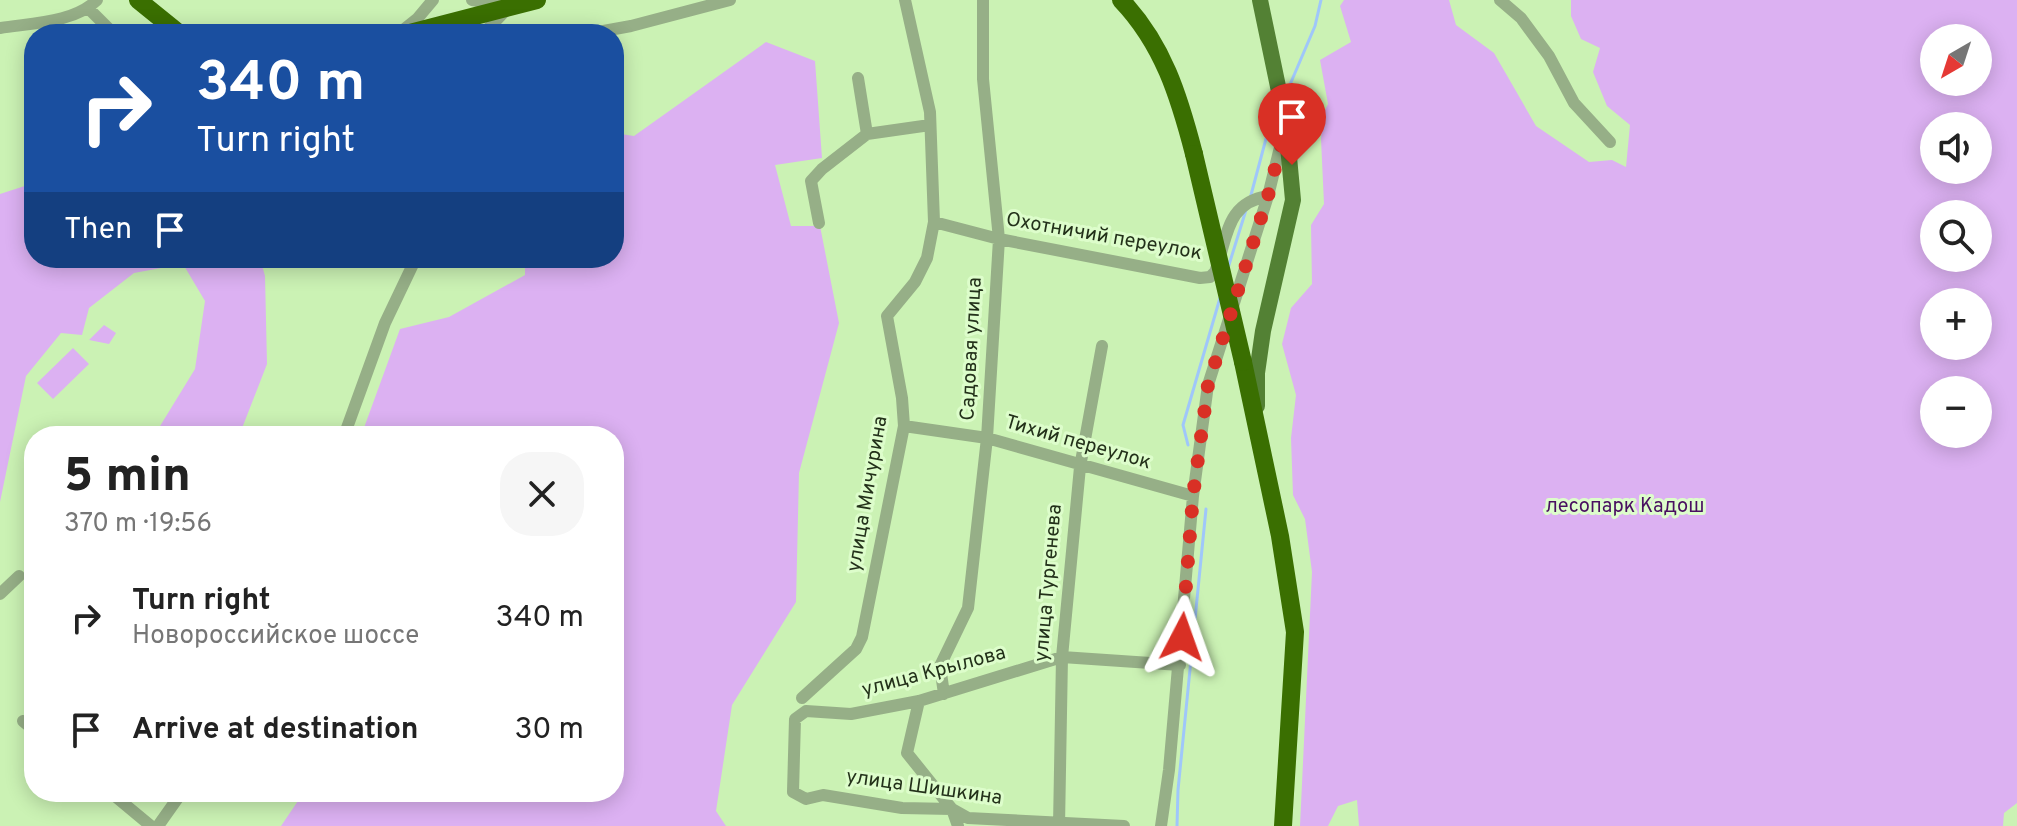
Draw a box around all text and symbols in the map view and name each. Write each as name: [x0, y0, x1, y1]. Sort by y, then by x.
north arrow: [1920, 24, 1992, 96]
map controls: [1920, 24, 1992, 448]
text: 340 m: [196, 50, 365, 120]
icon: right: [64, 56, 168, 160]
pin: [1258, 83, 1326, 165]
icon: arrive: [1270, 95, 1314, 139]
button: sound: [1920, 112, 1992, 184]
text: Turn right: [196, 119, 355, 165]
button: search: [1920, 200, 1992, 272]
street label: Охотничий переулок: [1004, 207, 1204, 267]
icon: arrive: [148, 208, 192, 252]
text: Then: [64, 212, 132, 249]
street label: Садовая улица: [955, 277, 989, 421]
button: +: [1920, 288, 1992, 360]
button: −: [1920, 376, 1992, 448]
street label: Тихий переулок: [1002, 410, 1154, 476]
street label: улица Мичурина: [841, 414, 895, 574]
text: 5 min: [64, 448, 191, 508]
button: close: [500, 452, 584, 536]
park label: лесопарк Кадош: [1545, 494, 1705, 520]
street label: улица Тургенева: [1029, 503, 1069, 663]
text: 370 m · 19:56: [64, 508, 212, 541]
text: Turn right: [132, 583, 270, 620]
position arrow: [1140, 595, 1224, 679]
icon: right: [64, 596, 108, 640]
text: 340 m: [496, 600, 584, 637]
text: Новороссийское шоссе: [132, 620, 419, 653]
street label: улица Крылова: [859, 640, 1009, 704]
icon: arrive: [64, 708, 108, 752]
text: Arrive at destination: [132, 712, 418, 749]
text: 30 m: [515, 712, 584, 749]
street label: улица Шишкина: [844, 764, 1004, 812]

